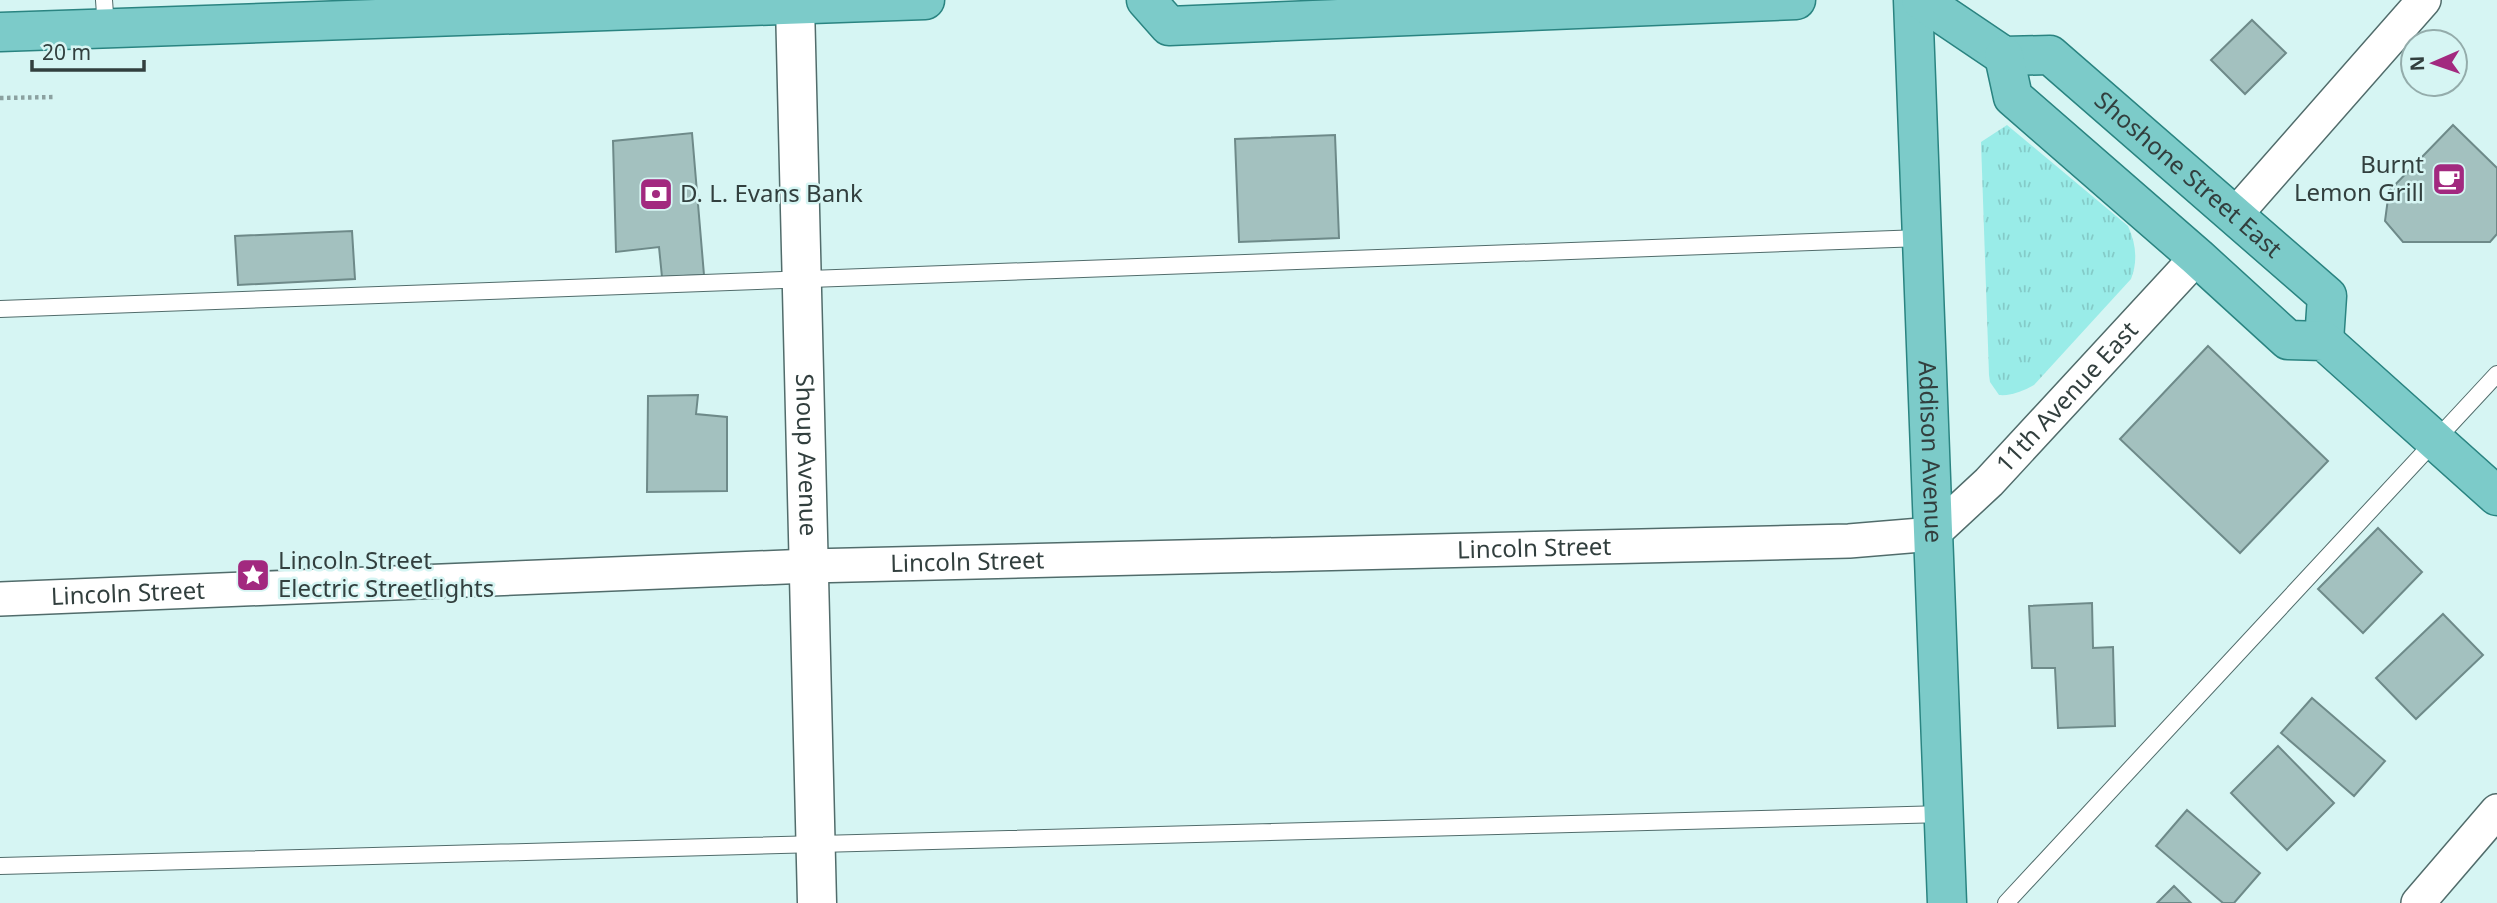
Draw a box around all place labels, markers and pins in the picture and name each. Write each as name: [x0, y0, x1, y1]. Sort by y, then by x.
place label: Burnt Lemon Grill: [2294, 147, 2424, 208]
cafe icon: Burnt Lemon Grill: [2430, 160, 2468, 198]
bank icon: D. L. Evans Bank: [637, 175, 675, 213]
place label: D. L. Evans Bank: [680, 176, 863, 209]
place label: Lincoln Street Electric Streetlights: [278, 543, 494, 604]
place icon: Lincoln Street Electric Streetlights: [234, 556, 272, 594]

